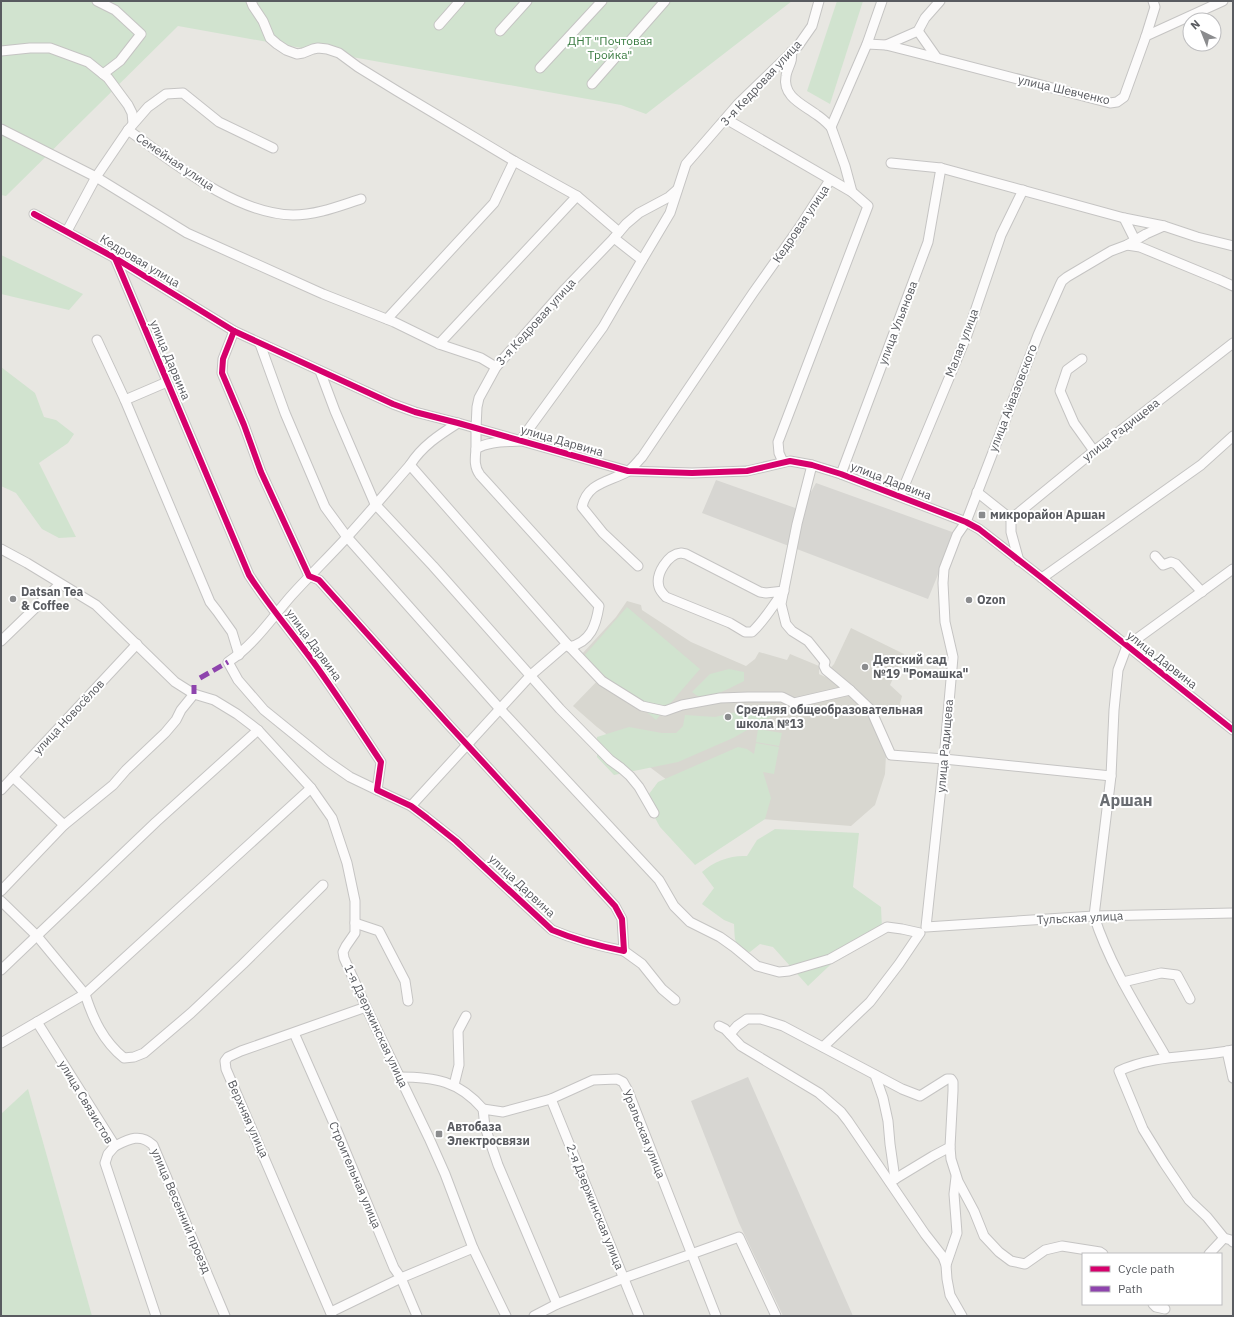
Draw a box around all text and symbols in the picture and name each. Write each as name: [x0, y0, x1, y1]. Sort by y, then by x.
north arrow: [1182, 12, 1222, 52]
text: N: [1187, 17, 1203, 33]
park label: ДНТ "Почтовая Тройка": [567, 33, 653, 62]
street label: 3-я Кедровая улица: [717, 36, 805, 129]
street label: улица Шевченко: [1017, 72, 1112, 107]
street label: Семейная улица: [133, 130, 218, 194]
street label: Кедровая улица: [769, 181, 832, 265]
street label: Кедровая улица: [98, 231, 183, 291]
street label: 3-я Кедровая улица: [493, 275, 579, 368]
street label: улица Ульянова: [875, 278, 921, 367]
street label: Малая улица: [942, 306, 982, 379]
street label: улица Дарвина: [147, 318, 194, 403]
street label: улица Айвазовского: [985, 342, 1040, 454]
street label: улица Радищева: [1079, 395, 1163, 464]
street label: улица Дарвина: [519, 422, 606, 460]
street label: улица Дарвина: [849, 458, 934, 503]
place label: микрорайон Аршан: [990, 507, 1105, 522]
marker: микрорайон Аршан: [977, 510, 987, 520]
place label: Datsan Tea & Coffee: [21, 584, 84, 613]
place label: Ozon: [977, 592, 1006, 607]
marker: Datsan Tea & Coffee: [8, 594, 18, 604]
marker: Ozon: [964, 595, 974, 605]
street label: улица Дарвина: [283, 606, 346, 684]
street label: улица Дарвина: [1124, 627, 1201, 692]
place label: Детский сад №19 "Ромашка": [873, 652, 969, 681]
marker: Детский сад №19 "Ромашка": [860, 662, 870, 672]
street label: улица Новосёлов: [30, 676, 107, 757]
street label: улица Радищева: [933, 698, 956, 793]
place label: Средняя общеобразовательная школа №13: [736, 702, 923, 731]
marker: Средняя общеобразовательная школа №13: [723, 712, 733, 722]
district label: Аршан: [1099, 790, 1153, 810]
street label: улица Дарвина: [486, 851, 559, 921]
street label: Тульская улица: [1036, 908, 1124, 927]
street label: 1-я Дзержинская улица: [341, 962, 412, 1090]
street label: улица Связистов: [56, 1057, 117, 1146]
street label: Верхняя улица: [225, 1078, 272, 1160]
street label: Уральская улица: [620, 1087, 669, 1181]
street label: Строительная улица: [326, 1119, 385, 1231]
place label: Автобаза Электросвязи: [447, 1119, 530, 1148]
marker: Автобаза Электросвязи: [434, 1129, 444, 1139]
street label: 2-я Дзержинская улица: [563, 1142, 628, 1272]
street label: улица Весенний проезд: [148, 1146, 215, 1276]
legend: [1082, 1253, 1222, 1305]
text: Cycle path: [1118, 1261, 1175, 1276]
text: Path: [1118, 1281, 1143, 1296]

